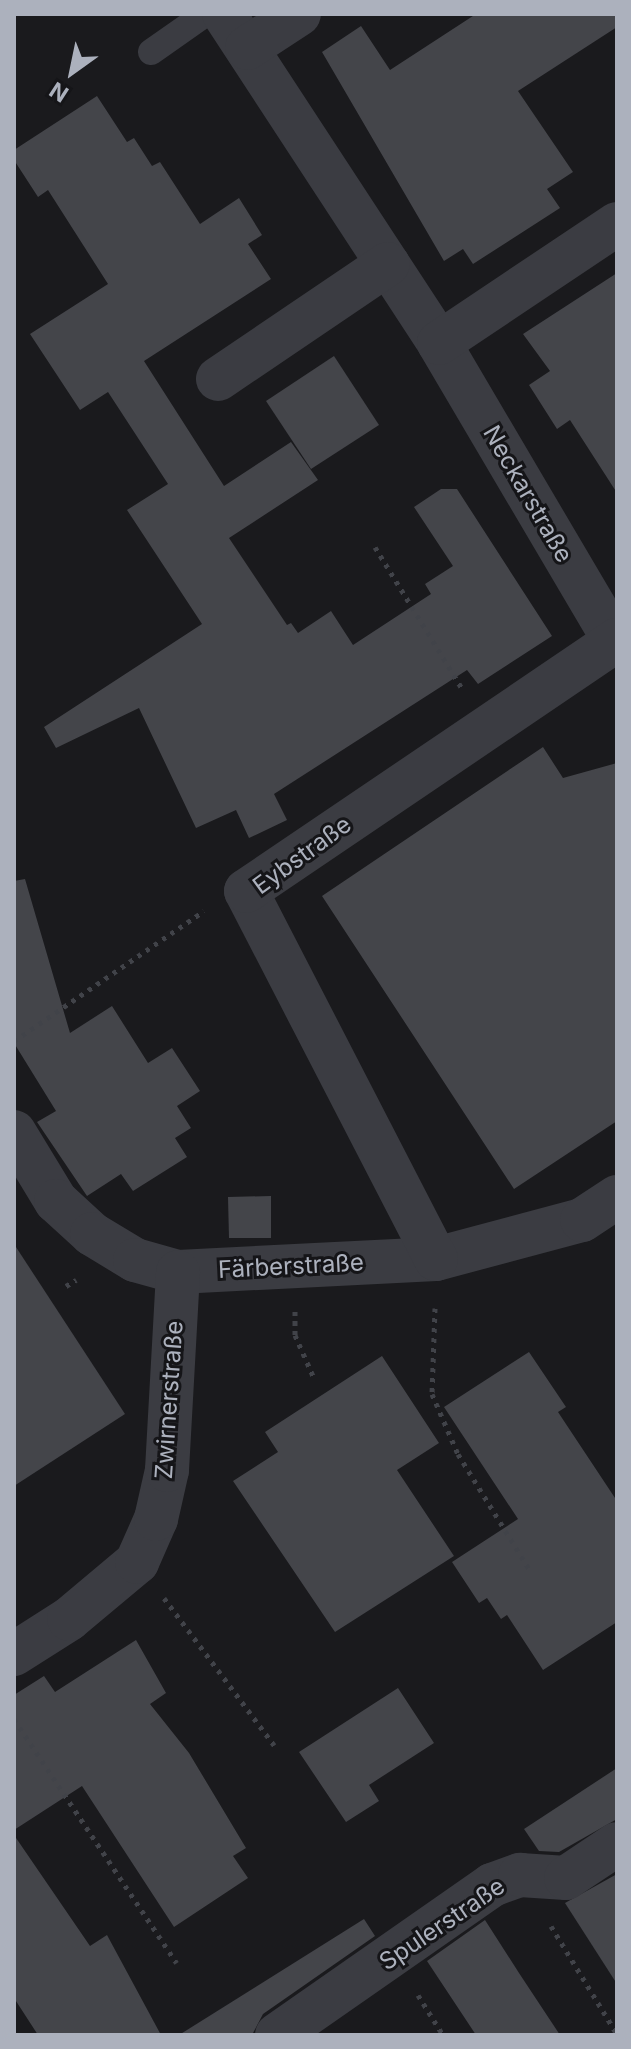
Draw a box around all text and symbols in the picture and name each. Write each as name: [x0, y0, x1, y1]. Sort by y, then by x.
north arrow: [32, 32, 112, 112]
text: N: [45, 77, 73, 108]
street label: Neckarstraße: [477, 420, 579, 568]
street label: Eybstraße: [247, 810, 357, 900]
street label: Färberstraße: [217, 1248, 365, 1284]
street label: Zwirnerstraße: [149, 1320, 189, 1480]
street label: Spulerstraße: [374, 1872, 510, 1976]

